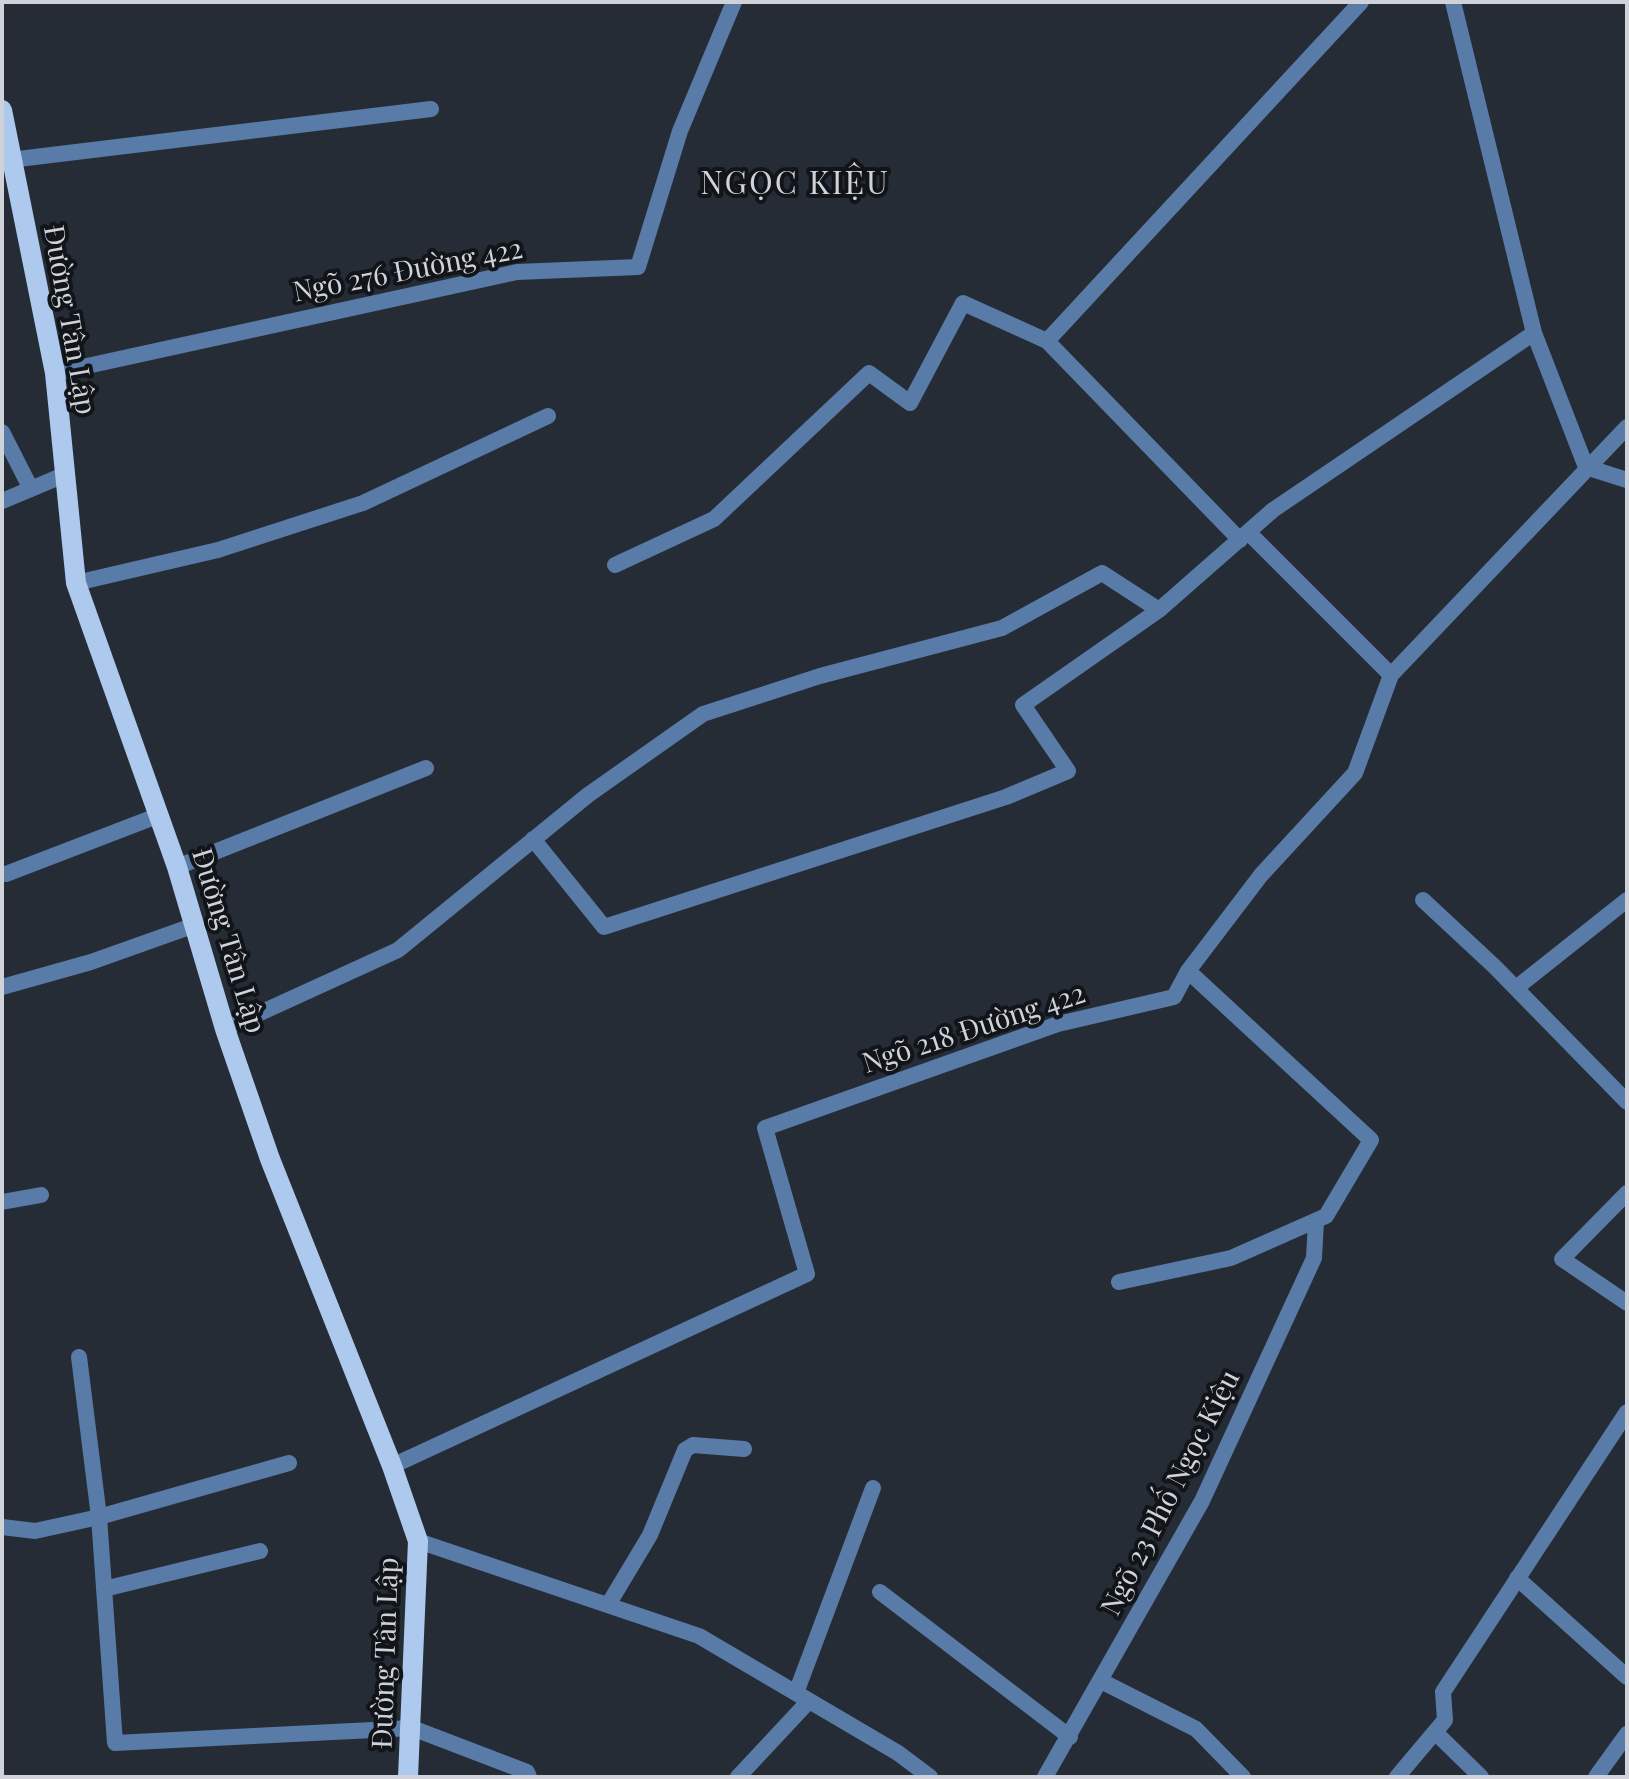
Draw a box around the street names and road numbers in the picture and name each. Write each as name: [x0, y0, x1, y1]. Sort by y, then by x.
street label: Đường Tân Lập: [36, 223, 102, 417]
street label: Ngõ 276 Đường 422: [290, 232, 526, 310]
street label: Đường Tân Lập: [184, 845, 272, 1037]
street label: Ngõ 218 Đường 422: [858, 977, 1090, 1081]
street label: Ngõ 23 Phố Ngọc Kiệu: [1095, 1365, 1247, 1621]
street label: Đường Tân Lập: [366, 1557, 406, 1749]

